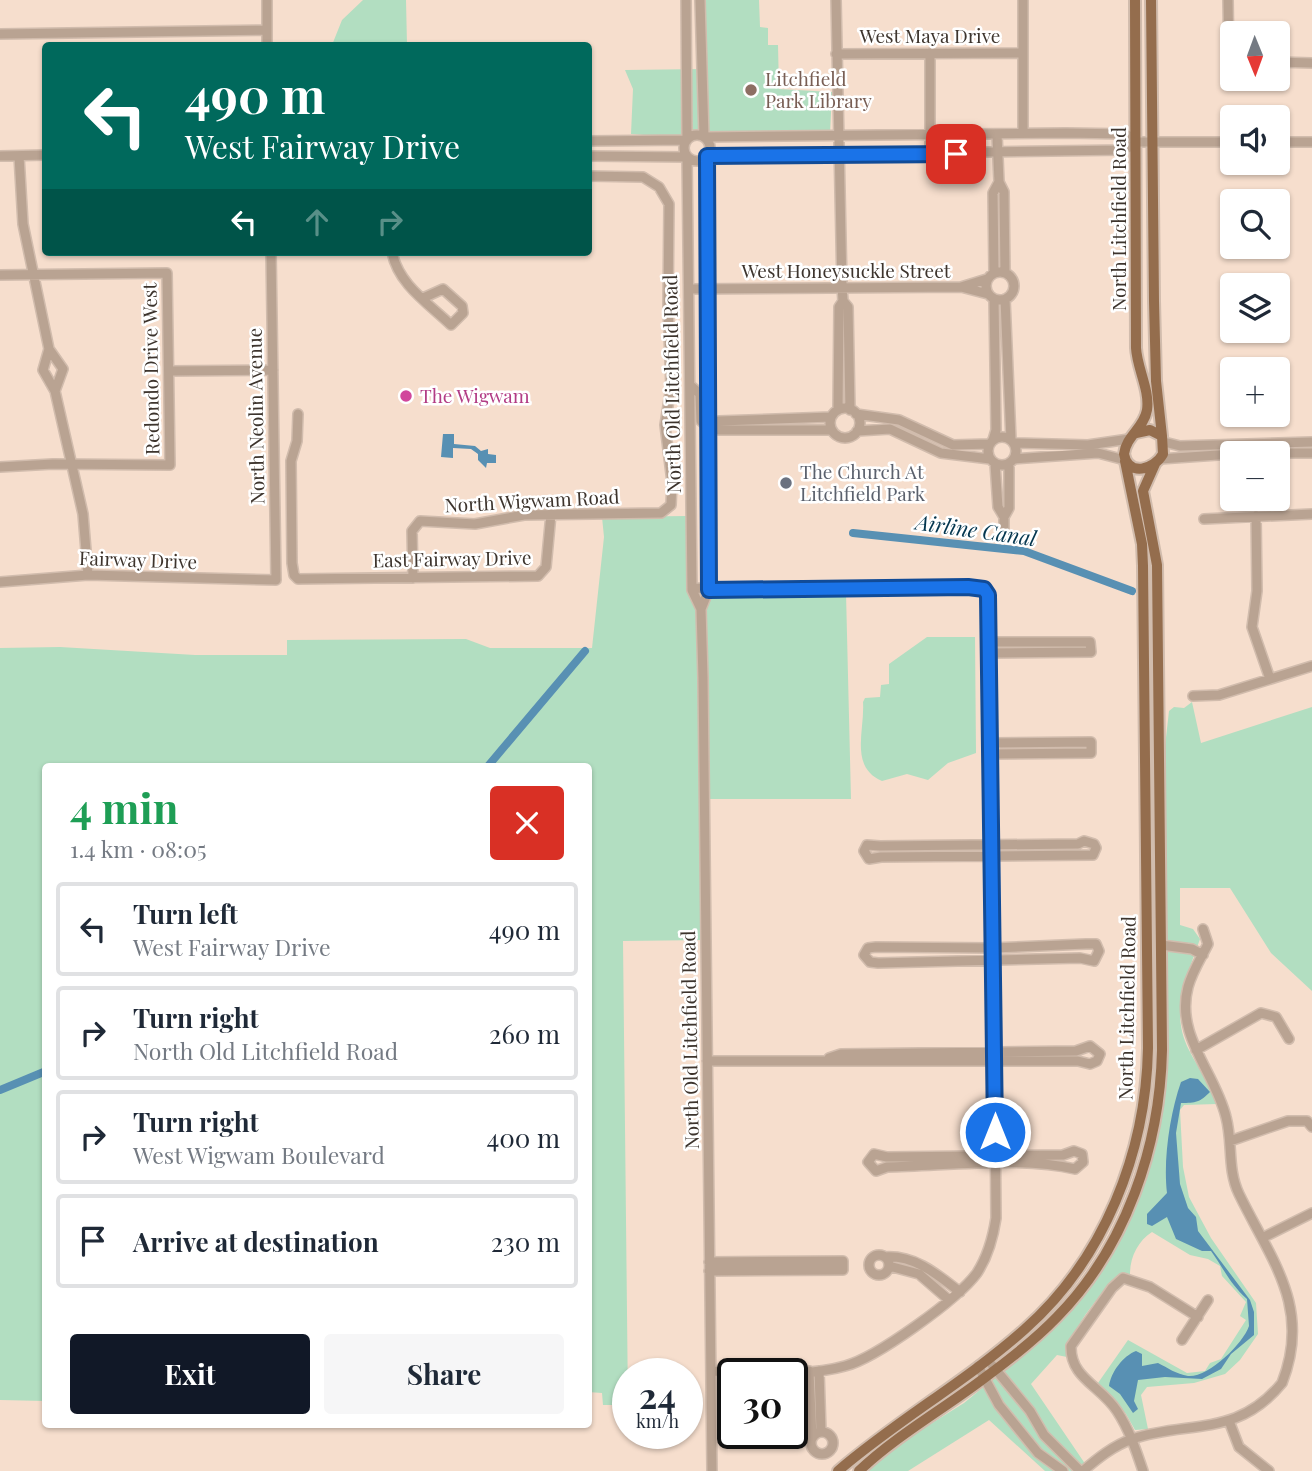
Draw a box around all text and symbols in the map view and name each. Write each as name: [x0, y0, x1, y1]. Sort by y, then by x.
north arrow: [1220, 21, 1290, 91]
map controls: [1220, 21, 1290, 511]
street label: West Maya Drive: [859, 22, 1000, 48]
text: 490 m: [185, 61, 325, 126]
place label: Litchfield Park Library: [765, 65, 872, 113]
icon: left: [70, 70, 161, 161]
marker: Litchfield Park Library: [743, 82, 759, 98]
button: sound: [1220, 105, 1290, 175]
text: West Fairway Drive: [185, 124, 460, 167]
pin: [926, 124, 986, 184]
street label: North Litchfield Road: [1105, 127, 1131, 311]
icon: arrive: [937, 135, 975, 173]
button: search: [1220, 189, 1290, 259]
icon: left: [225, 203, 263, 241]
icon: ahead: [298, 203, 336, 241]
icon: right: [371, 203, 409, 241]
street label: West Honeysuckle Street: [740, 257, 951, 283]
button: layers: [1220, 273, 1290, 343]
street label: North Old Litchfield Road: [656, 274, 686, 494]
street label: Redondo Drive West: [135, 282, 165, 455]
street label: North Neolin Avenue: [240, 327, 270, 505]
button: +: [1220, 357, 1290, 427]
place label: The Wigwam: [420, 382, 530, 408]
marker: The Wigwam: [398, 388, 414, 404]
button: −: [1220, 441, 1290, 511]
place label: The Church At Litchfield Park: [800, 458, 926, 506]
marker: The Church At Litchfield Park: [778, 475, 794, 491]
street label: North Wigwam Road: [444, 482, 620, 518]
water label: Airline Canal: [912, 506, 1039, 551]
street label: Fairway Drive: [79, 544, 198, 574]
street label: East Fairway Drive: [372, 544, 532, 572]
text: 4 min: [70, 779, 179, 835]
button: close: [490, 786, 564, 860]
text: 1.4 km · 08:05: [70, 833, 207, 864]
text: Turn left: [133, 896, 238, 931]
icon: left: [74, 910, 112, 948]
text: 490 m: [489, 912, 560, 947]
street label: North Litchfield Road: [1111, 916, 1141, 1100]
street label: North Old Litchfield Road: [674, 930, 704, 1150]
text: West Fairway Drive: [133, 931, 331, 962]
text: Turn right: [133, 1000, 259, 1035]
icon: right: [74, 1014, 112, 1052]
text: 260 m: [489, 1016, 560, 1051]
text: North Old Litchfield Road: [133, 1035, 398, 1066]
position arrow: [958, 1095, 1032, 1169]
text: Turn right: [133, 1104, 259, 1139]
icon: right: [74, 1118, 112, 1156]
text: 400 m: [486, 1120, 560, 1155]
text: West Wigwam Boulevard: [133, 1139, 385, 1170]
icon: arrive: [74, 1222, 112, 1260]
text: Arrive at destination: [133, 1224, 379, 1259]
text: 230 m: [491, 1224, 560, 1259]
button: Exit: [70, 1334, 310, 1414]
button: Share: [324, 1334, 564, 1414]
speed limit sign: 30: [717, 1358, 808, 1449]
text: 24: [639, 1371, 676, 1418]
text: km/h: [636, 1409, 679, 1433]

